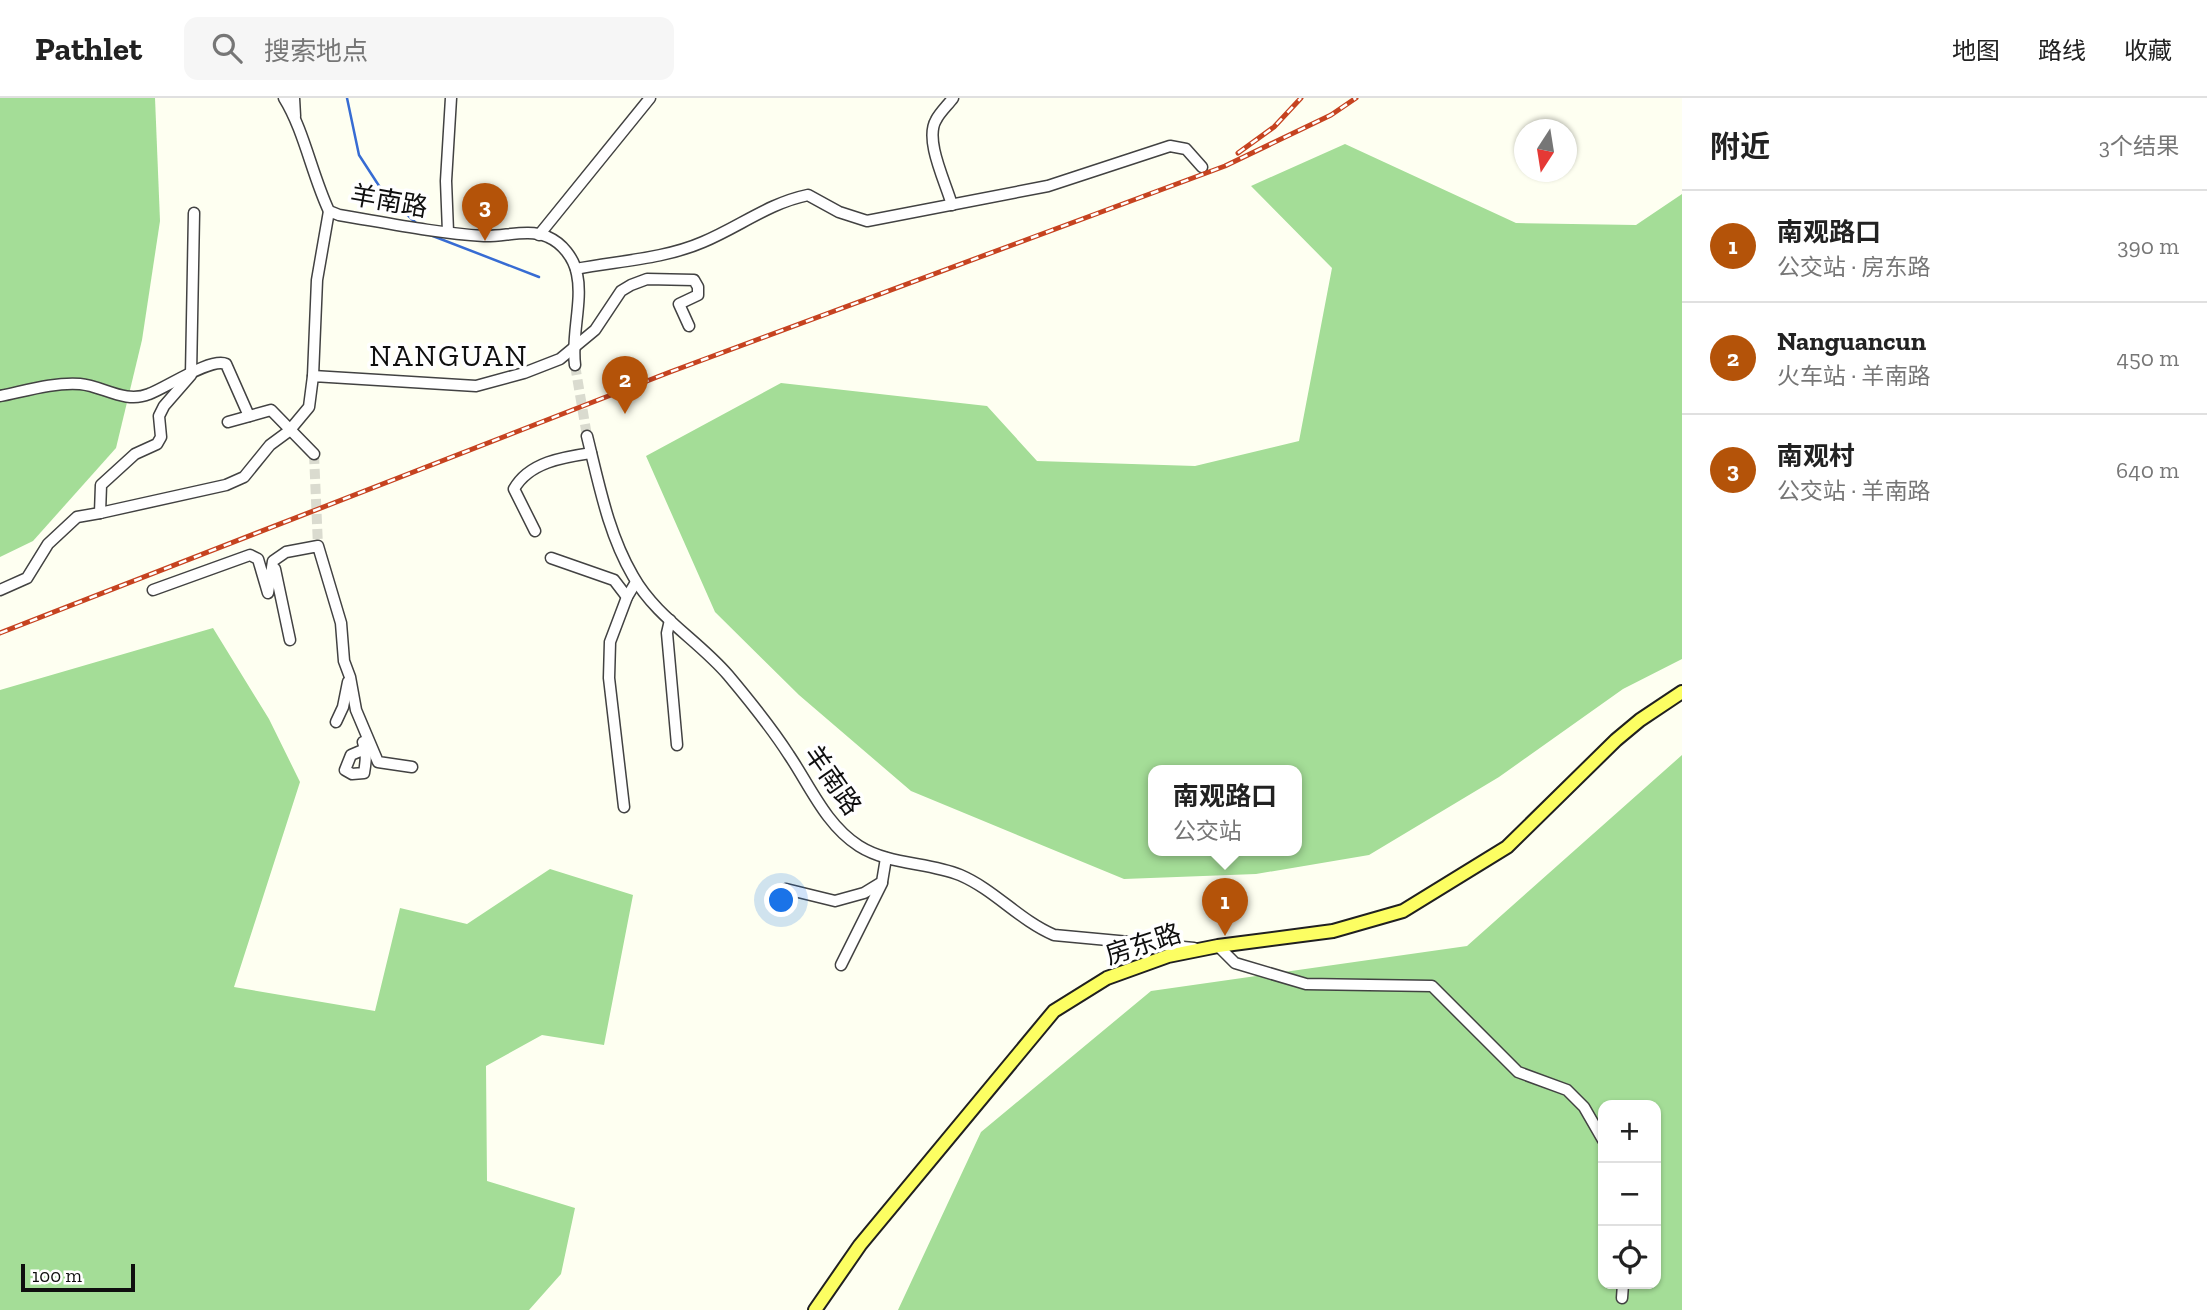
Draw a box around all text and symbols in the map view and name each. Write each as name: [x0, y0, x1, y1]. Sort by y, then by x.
search box: [184, 17, 674, 80]
text: Pathlet: [35, 29, 142, 68]
icon: search: [208, 29, 246, 67]
text: 搜索地点: [264, 35, 368, 67]
text: 地图: [1952, 36, 2000, 65]
text: 路线: [2038, 36, 2086, 65]
text: 收藏: [2124, 36, 2172, 65]
north arrow: [1514, 119, 1577, 182]
text: 附近: [1710, 129, 1770, 165]
text: 3个结果: [2099, 132, 2179, 160]
street label: 羊南路: [348, 178, 430, 224]
pin: 3: [462, 183, 508, 241]
text: 南观路口: [1777, 216, 1881, 248]
text: 1: [1728, 232, 1738, 260]
text: 390 m: [2117, 232, 2179, 260]
text: 公交站 · 房东路: [1777, 253, 1930, 281]
text: Nanguancun: [1777, 325, 1926, 357]
district label: NANGUAN: [369, 338, 529, 374]
text: 2: [1727, 344, 1739, 372]
text: 450 m: [2117, 344, 2179, 372]
pin: 2: [602, 356, 648, 414]
text: 火车站 · 羊南路: [1777, 362, 1930, 390]
text: 南观村: [1777, 440, 1855, 472]
text: 3: [1727, 456, 1739, 484]
text: 640 m: [2116, 456, 2179, 484]
text: 公交站 · 羊南路: [1777, 477, 1930, 505]
street label: 羊南路: [798, 739, 868, 821]
popup: [1148, 765, 1302, 856]
text: 南观路口: [1173, 780, 1277, 812]
text: 公交站: [1173, 817, 1242, 845]
pin: 1: [1202, 878, 1248, 936]
your location: [764, 883, 798, 917]
street label: 房东路: [1101, 917, 1185, 971]
map controls: [1598, 1100, 1661, 1289]
button: +: [1598, 1100, 1661, 1163]
button: −: [1598, 1163, 1661, 1226]
button: locate: [1598, 1226, 1661, 1289]
scale bar: [21, 1261, 135, 1293]
text: 100 m: [32, 1264, 82, 1287]

